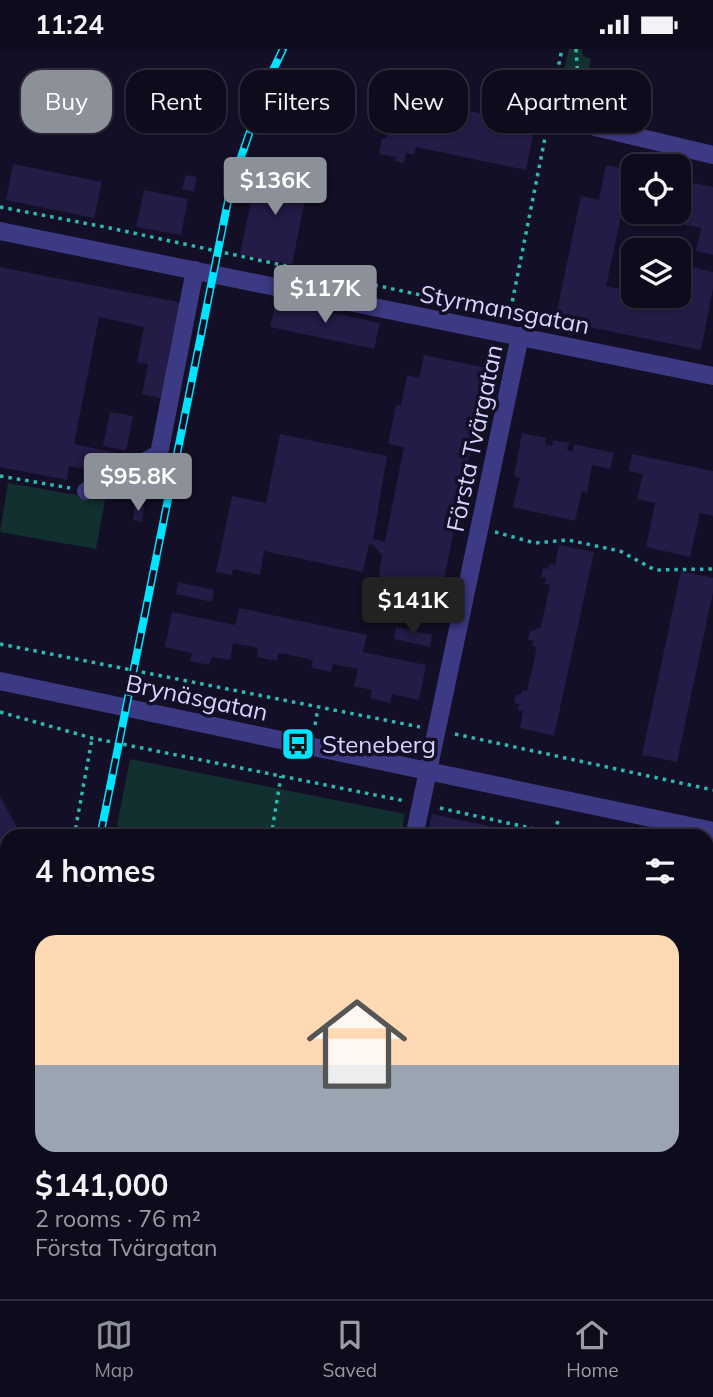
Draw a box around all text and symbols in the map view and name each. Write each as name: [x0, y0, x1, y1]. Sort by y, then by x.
text: 11:24: [35, 8, 104, 41]
chip: Buy: [21, 70, 112, 133]
chip: Rent: [126, 70, 226, 133]
chip: Filters: [240, 70, 355, 133]
chip: New: [369, 70, 468, 133]
chip: Apartment: [482, 70, 651, 133]
map controls: [621, 154, 691, 308]
button: locate: [621, 154, 691, 224]
pin: $136K: [226, 157, 324, 217]
text: $136K: [240, 165, 310, 194]
button: layers: [621, 238, 691, 308]
pin: $117K: [276, 265, 374, 325]
text: $117K: [290, 273, 360, 302]
street label: Styrmansgatan: [418, 278, 592, 340]
street label: Första Tvärgatan: [440, 342, 508, 534]
pin: $95.8K: [81, 454, 195, 513]
text: $95.8K: [100, 461, 176, 490]
pin: $141K: [364, 577, 462, 637]
text: $141K: [378, 585, 448, 614]
street label: Brynäsgatan: [123, 667, 271, 727]
bus stop icon: Steneberg: [279, 725, 317, 763]
place label: Steneberg: [322, 729, 436, 759]
text: 4 homes: [35, 852, 156, 890]
icon: filters: [641, 852, 679, 890]
icon: home: [294, 981, 420, 1107]
text: $141,000: [35, 1166, 168, 1204]
text: 2 rooms · 76 m²: [35, 1204, 201, 1233]
text: Första Tvärgatan: [35, 1233, 218, 1262]
tab: Map: [94, 1316, 134, 1382]
tab: Saved: [322, 1316, 377, 1382]
tab: Home: [566, 1316, 619, 1382]

